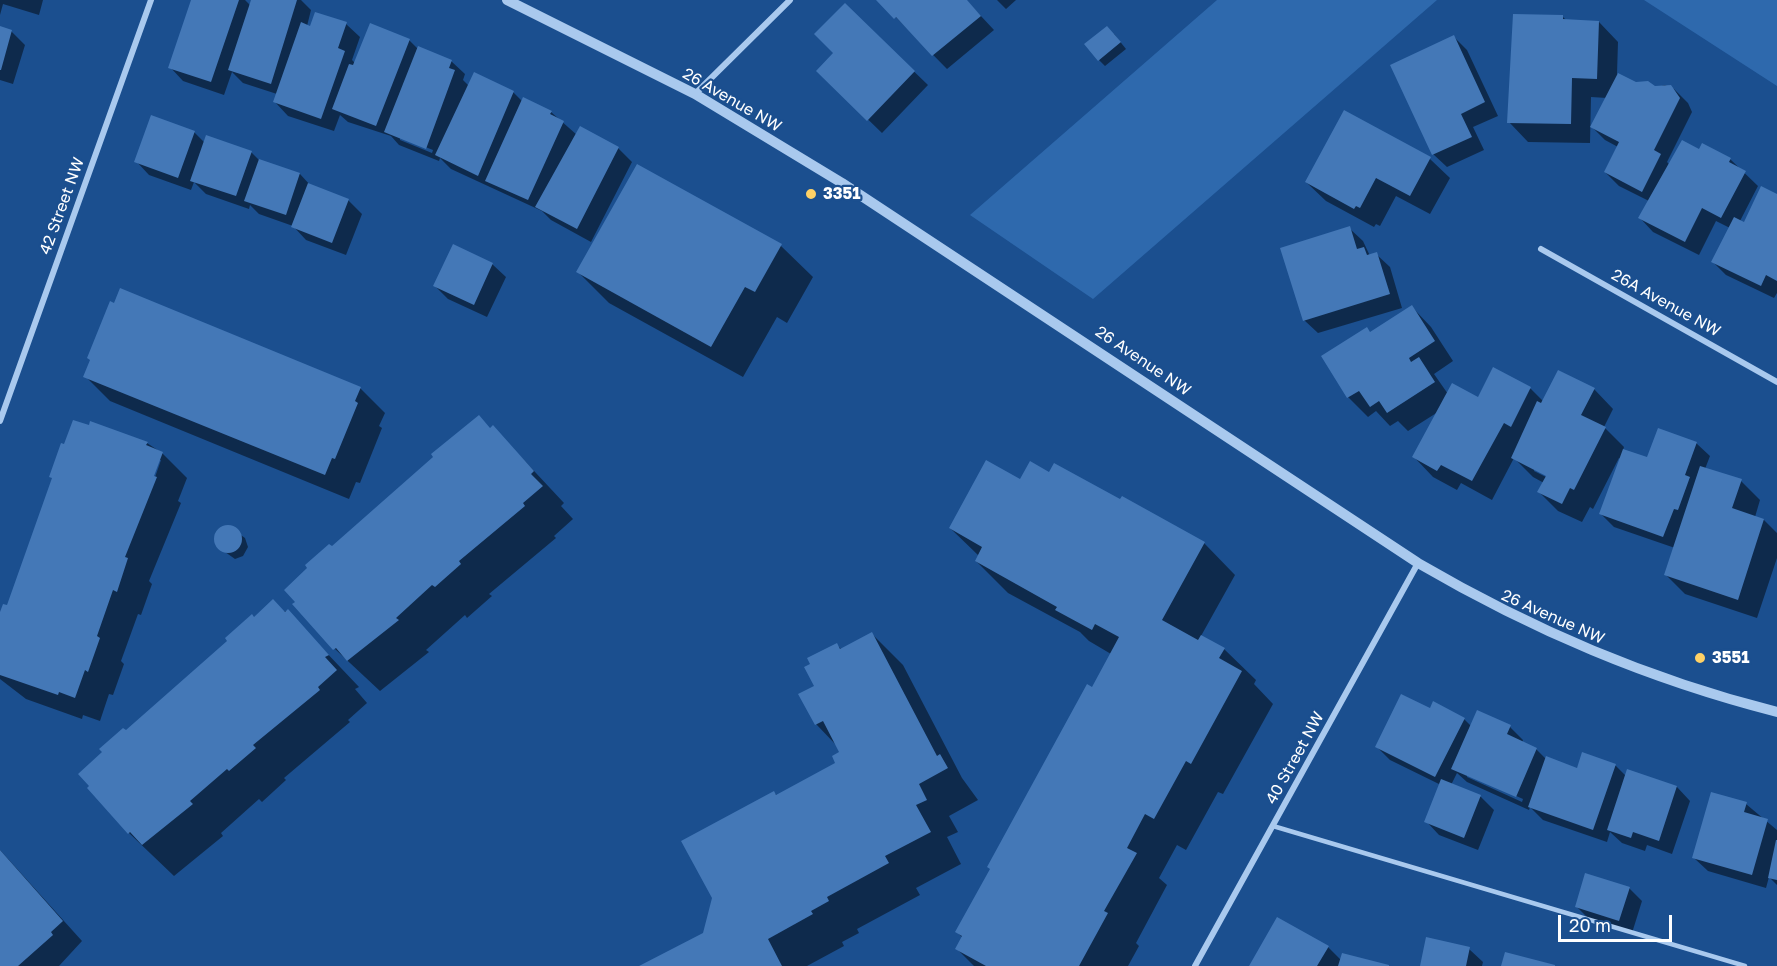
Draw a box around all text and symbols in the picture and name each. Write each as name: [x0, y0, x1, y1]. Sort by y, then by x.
street label: 26 Avenue NW: [679, 64, 785, 136]
street label: 42 Street NW: [36, 155, 88, 257]
place label: 3351: [823, 184, 861, 204]
marker: 3351: [804, 187, 818, 201]
street label: 26A Avenue NW: [1608, 265, 1724, 341]
street label: 26 Avenue NW: [1092, 322, 1194, 400]
street label: 26 Avenue NW: [1498, 586, 1608, 648]
place label: 3551: [1712, 648, 1750, 668]
marker: 3551: [1693, 651, 1707, 665]
street label: 40 Street NW: [1262, 708, 1328, 808]
scale bar: [1561, 903, 1675, 941]
text: 20 m: [1569, 914, 1611, 936]

